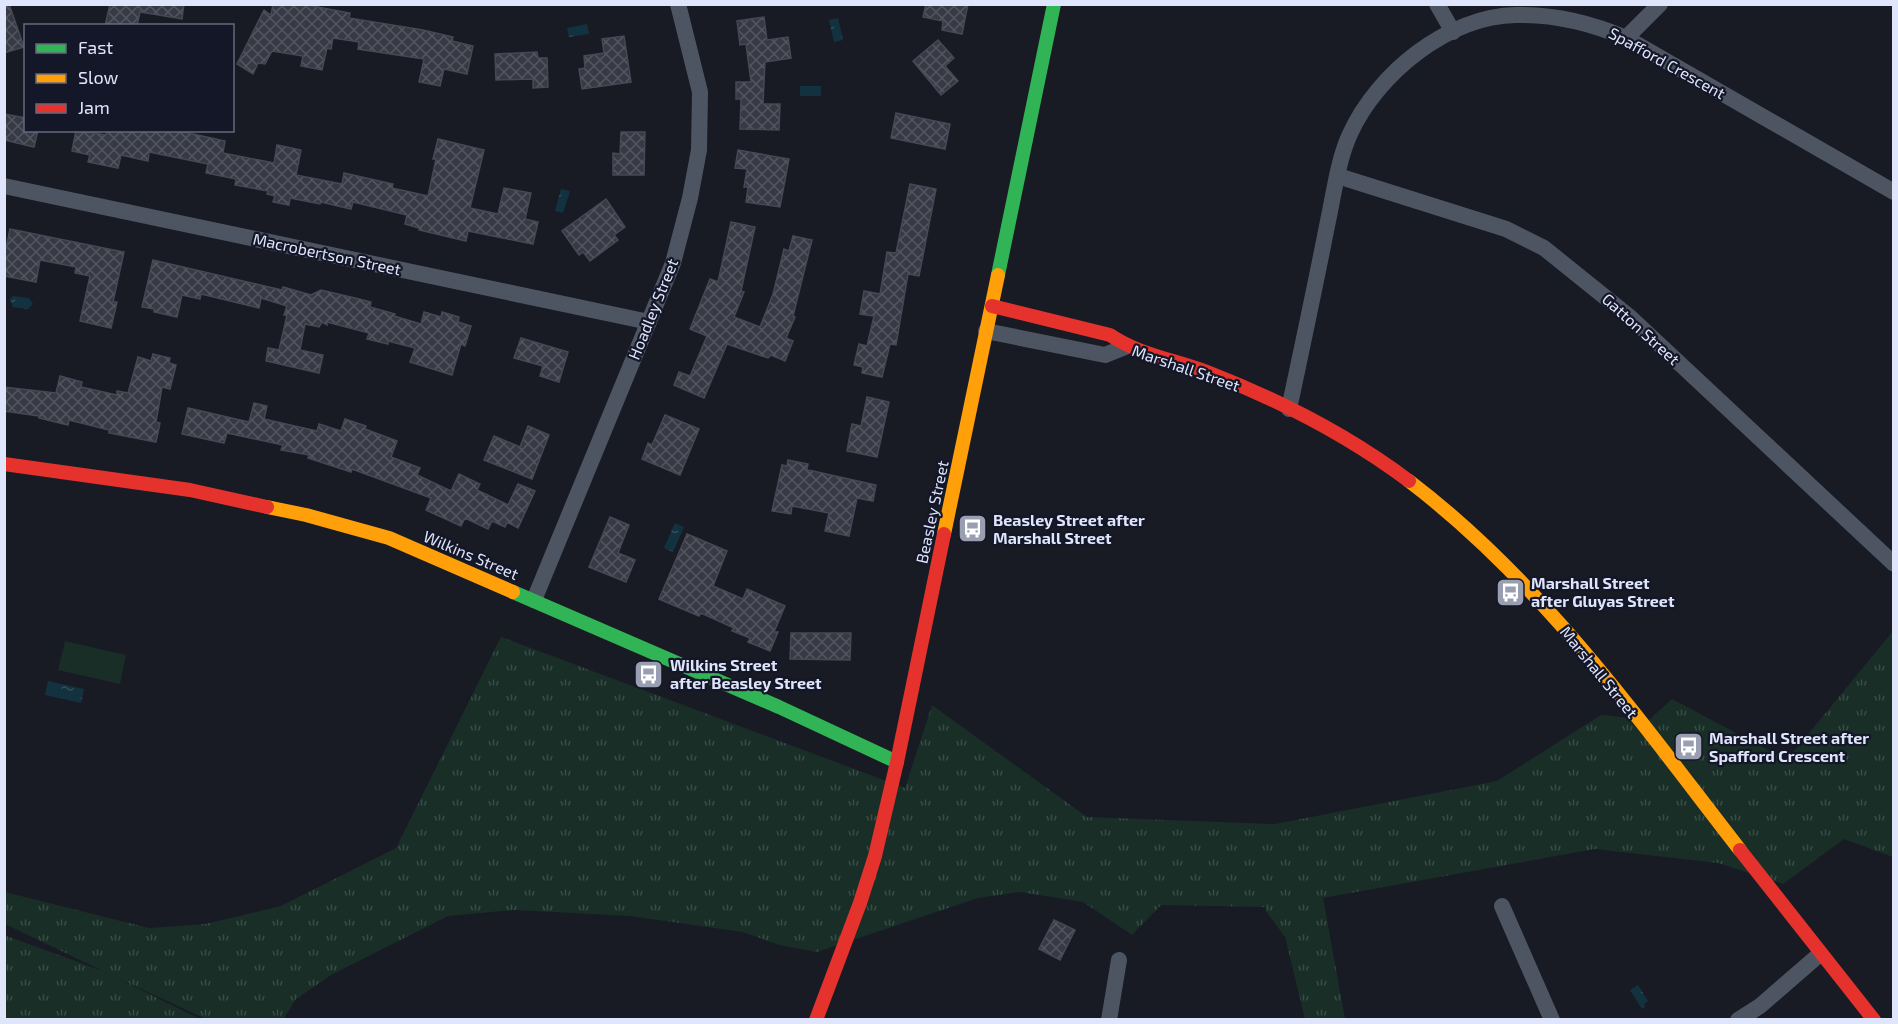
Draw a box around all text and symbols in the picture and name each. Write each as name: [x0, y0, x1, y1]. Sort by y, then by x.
street label: Spafford Crescent: [1606, 23, 1729, 102]
legend: [24, 24, 234, 132]
text: Fast: [78, 36, 113, 58]
text: Slow: [78, 66, 119, 88]
text: Jam: [78, 96, 110, 118]
street label: Macrobertson Street: [251, 229, 403, 278]
street label: Hoadley Street: [624, 256, 681, 362]
street label: Gatton Street: [1599, 289, 1684, 368]
street label: Marshall Street: [1130, 340, 1242, 395]
street label: Beasley Street: [911, 459, 952, 565]
place label: Beasley Street after Marshall Street: [993, 510, 1145, 547]
bus stop icon: Beasley Street after Marshall Street: [956, 513, 988, 545]
street label: Wilkins Street: [421, 526, 522, 583]
place label: Marshall Street after Gluyas Street: [1531, 573, 1675, 611]
bus stop icon: Marshall Street after Gluyas Street: [1494, 576, 1526, 608]
street label: Marshall Street: [1557, 622, 1642, 721]
place label: Wilkins Street after Beasley Street: [670, 655, 822, 693]
bus stop icon: Wilkins Street after Beasley Street: [633, 658, 665, 690]
place label: Marshall Street after Spafford Crescent: [1709, 728, 1869, 765]
bus stop icon: Marshall Street after Spafford Crescent: [1672, 731, 1704, 763]

